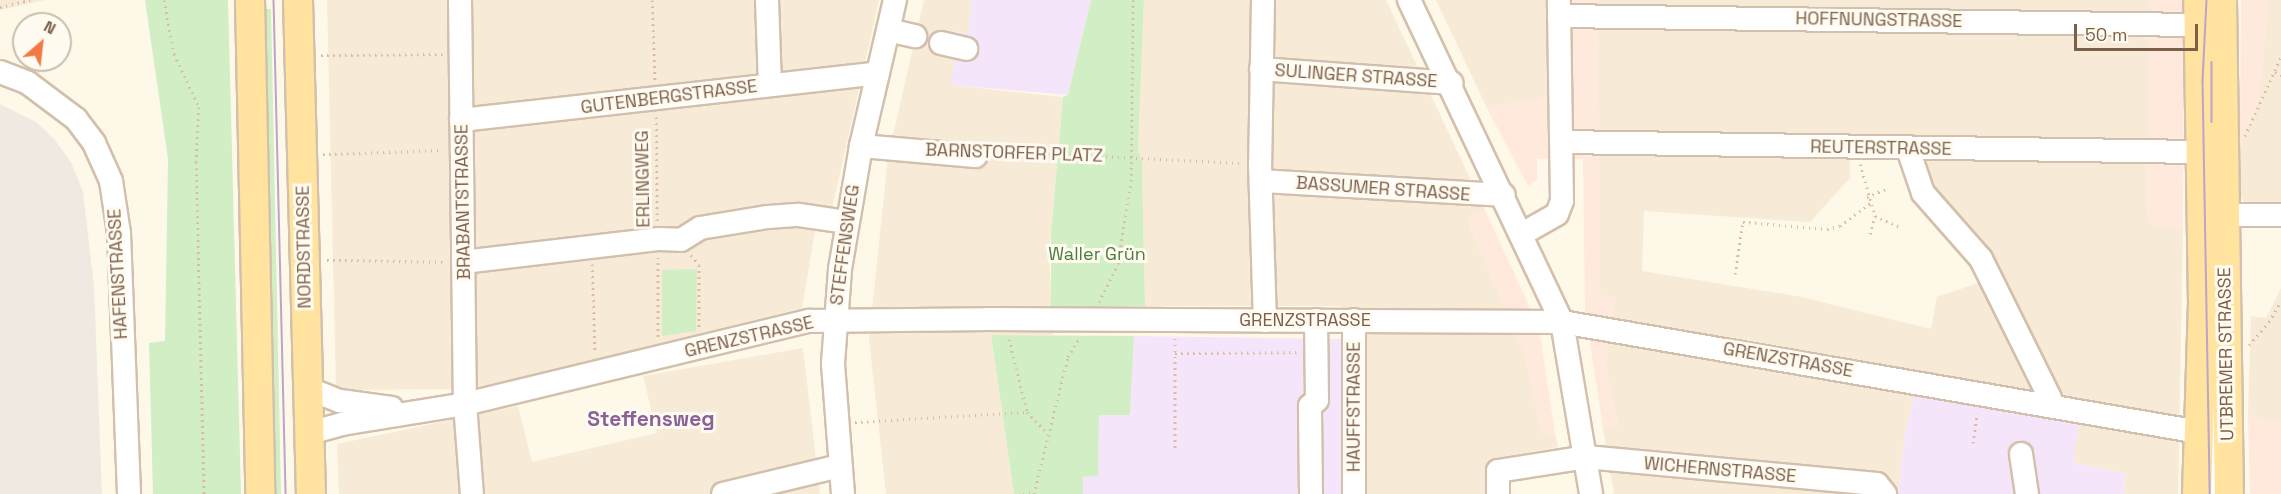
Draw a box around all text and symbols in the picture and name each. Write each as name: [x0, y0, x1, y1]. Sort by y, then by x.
street label: HOFFNUNGSTRASSE: [1795, 8, 1963, 32]
north arrow: [12, 12, 72, 72]
scale bar: [2077, 12, 2202, 50]
text: N: [40, 16, 59, 39]
text: 50 m: [2085, 23, 2127, 46]
street label: SULINGER STRASSE: [1274, 60, 1438, 92]
street label: GUTENBERGSTRASSE: [579, 75, 759, 119]
street label: BRABANTSTRASSE: [451, 124, 475, 280]
street label: ERLINGWEG: [631, 130, 655, 228]
street label: REUTERSTRASSE: [1810, 136, 1952, 160]
street label: BARNSTORFER PLATZ: [925, 139, 1103, 167]
street label: BASSUMER STRASSE: [1295, 172, 1471, 206]
street label: STEFFENSWEG: [826, 183, 864, 307]
street label: NORDSTRASSE: [292, 185, 316, 309]
street label: HAFENSTRASSE: [104, 208, 132, 340]
park label: Waller Grün: [1048, 243, 1146, 265]
street label: UTBREMER STRASSE: [2214, 267, 2238, 441]
street label: GRENZSTRASSE: [1239, 309, 1371, 331]
street label: GRENZSTRASSE: [682, 312, 816, 362]
street label: GRENZSTRASSE: [1721, 338, 1855, 382]
street label: HAUFFSTRASSE: [1343, 342, 1365, 472]
district label: Steffensweg: [587, 406, 715, 432]
street label: WICHERNSTRASSE: [1643, 453, 1797, 487]

